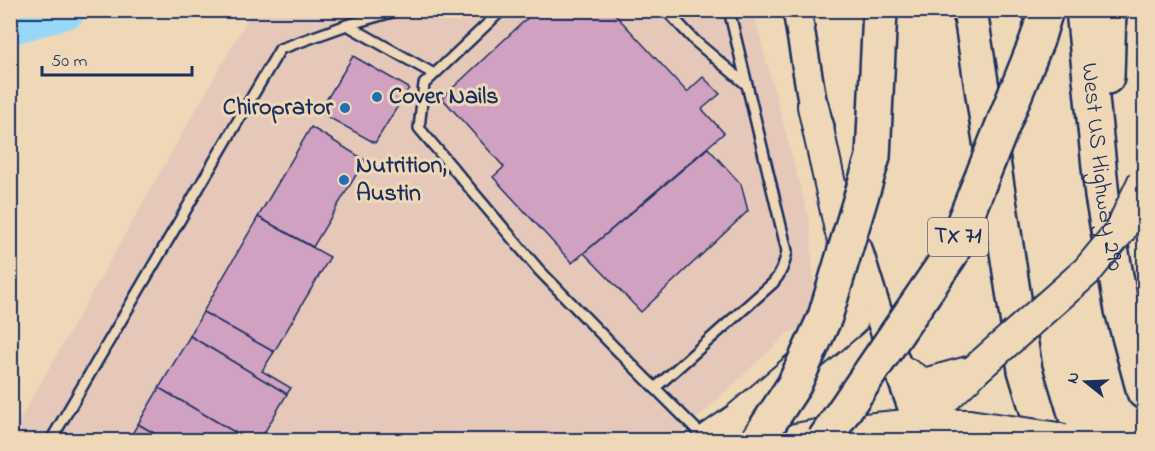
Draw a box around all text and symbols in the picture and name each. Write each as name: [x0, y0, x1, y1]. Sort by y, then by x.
scale bar: [42, 39, 192, 77]
text: 50 m: [51, 49, 88, 75]
street label: West US Highway 290: [1071, 61, 1132, 274]
place label: Cover Nails: [389, 80, 499, 115]
marker: Cover Nails: [370, 90, 384, 104]
place label: Chiroprator: [223, 91, 334, 126]
marker: Chiroprator: [338, 101, 352, 115]
place label: Nutrition, Austin: [356, 149, 447, 212]
marker: Nutrition, Austin: [337, 173, 351, 187]
road number: TX 71: [928, 218, 988, 256]
north arrow: [1056, 352, 1116, 412]
text: N: [1061, 369, 1087, 387]

